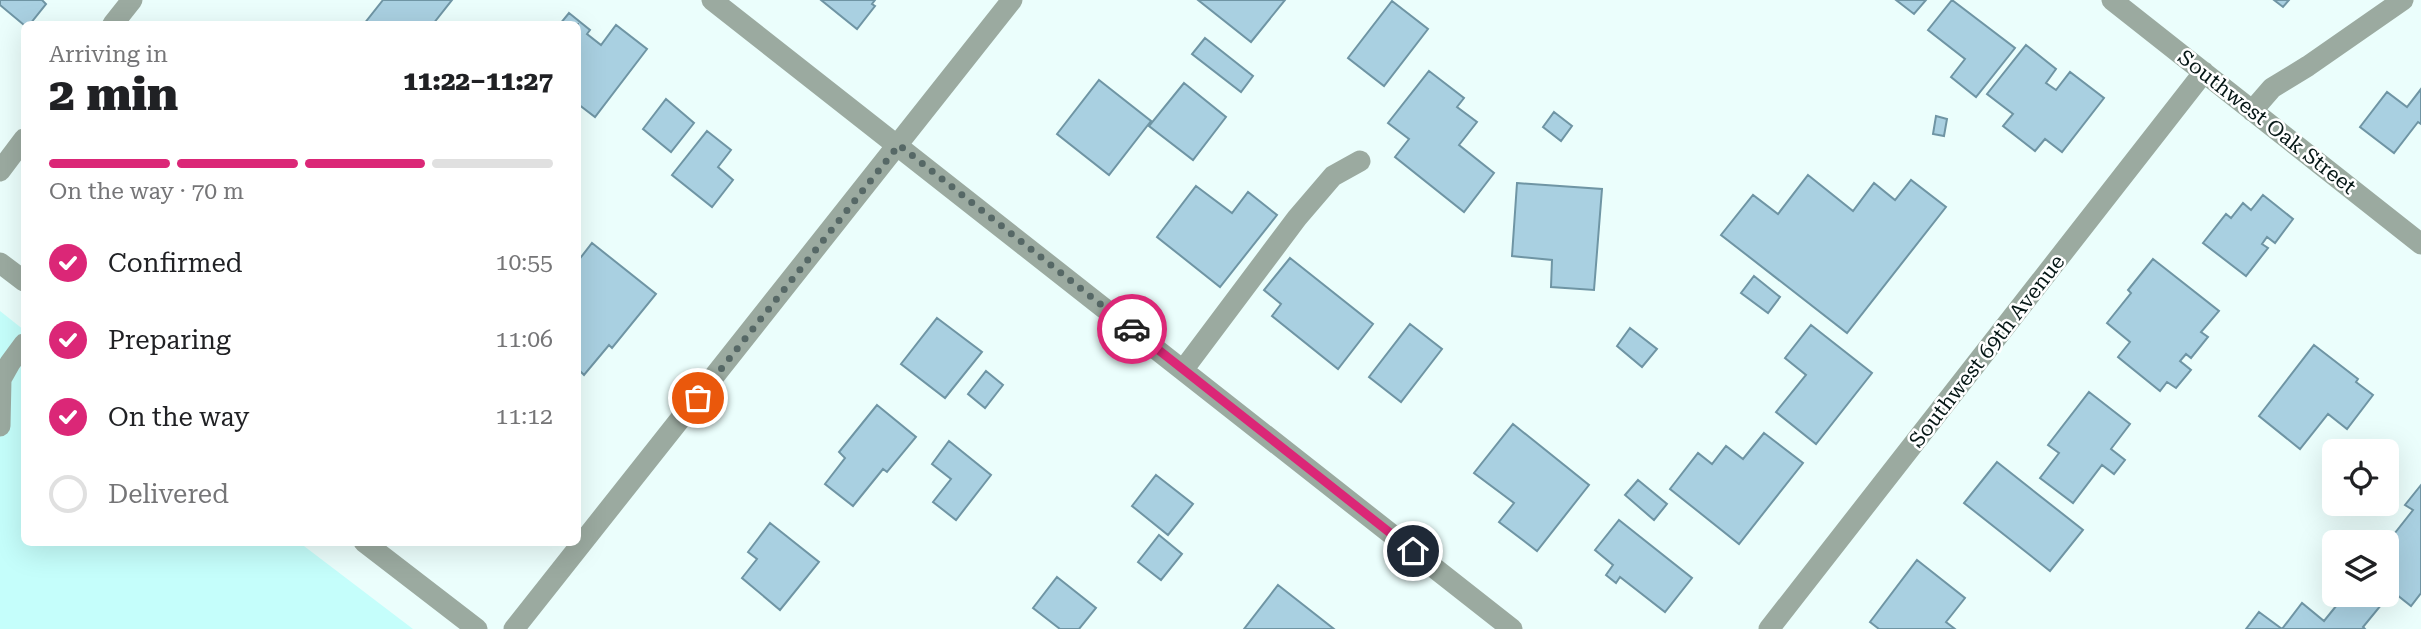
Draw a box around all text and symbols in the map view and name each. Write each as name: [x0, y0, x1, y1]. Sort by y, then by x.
text: Arriving in: [49, 41, 168, 68]
street label: Southwest Oak Street: [2173, 45, 2361, 199]
text: 11:22–11:27: [403, 66, 553, 96]
text: 2 min: [49, 67, 178, 121]
text: On the way · 70 m: [49, 178, 244, 205]
icon: check: [49, 244, 87, 282]
text: Confirmed: [108, 248, 243, 278]
text: 10:55: [496, 249, 553, 276]
street label: Southwest 69th Avenue: [1904, 250, 2070, 452]
courier: [1097, 294, 1167, 364]
icon: car: [1113, 310, 1151, 348]
icon: check: [49, 321, 87, 359]
text: Preparing: [108, 325, 231, 355]
text: 11:06: [496, 326, 553, 353]
pin: [668, 368, 728, 428]
icon: bag: [679, 379, 717, 417]
icon: check: [49, 398, 87, 436]
text: On the way: [108, 402, 249, 432]
text: 11:12: [496, 403, 553, 430]
map controls: [2322, 439, 2399, 607]
button: locate: [2322, 439, 2399, 516]
text: Delivered: [108, 479, 229, 509]
pin: [1383, 521, 1443, 581]
button: layers: [2322, 530, 2399, 607]
icon: home: [1394, 532, 1432, 570]

